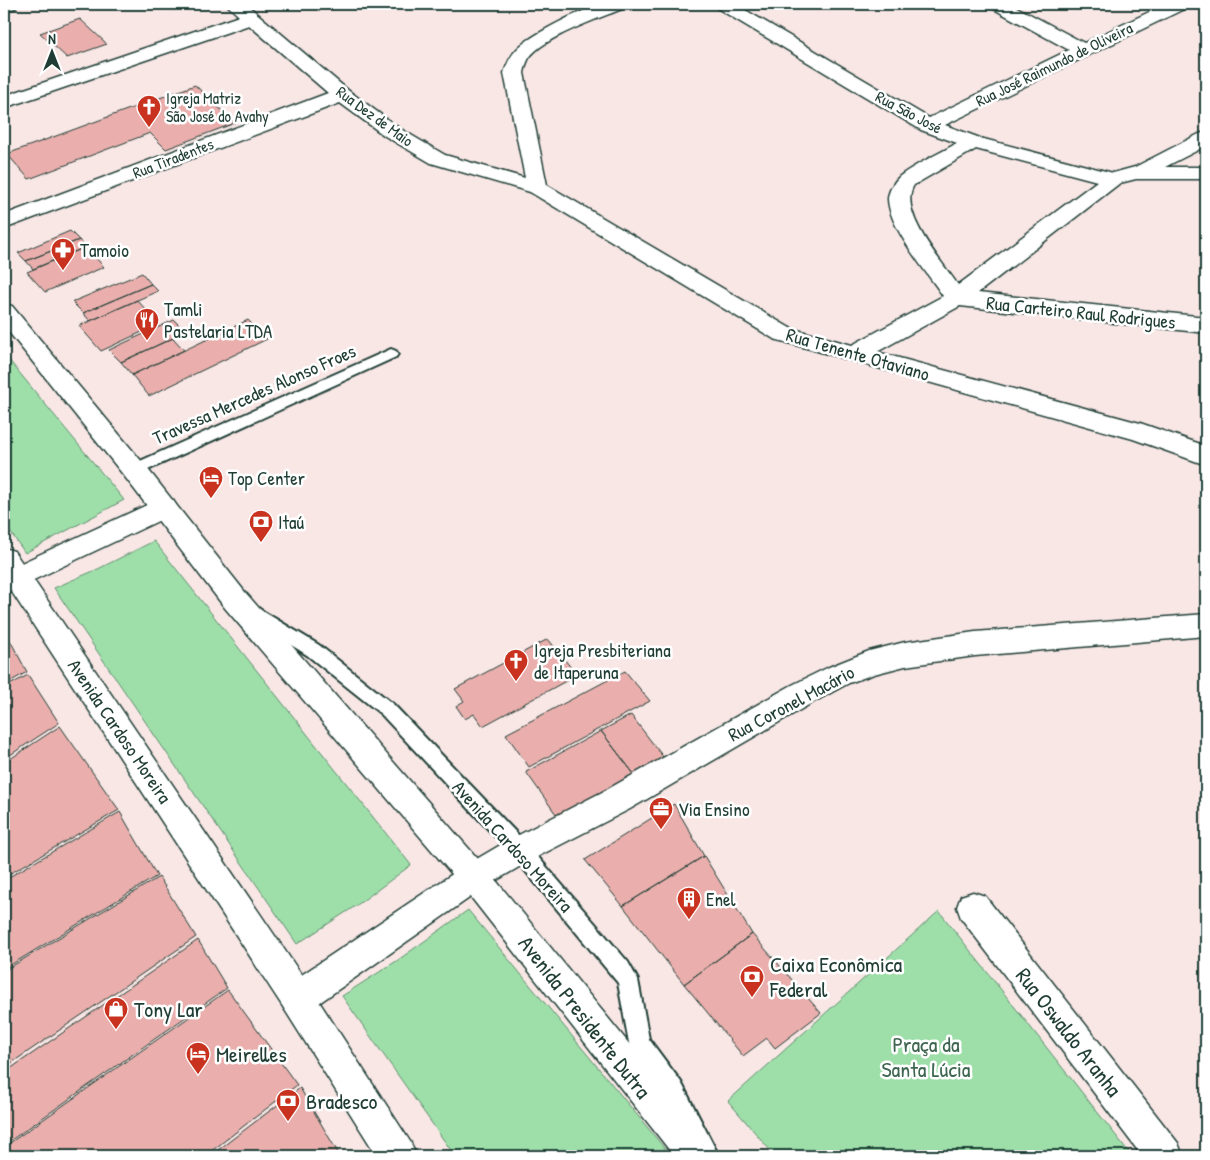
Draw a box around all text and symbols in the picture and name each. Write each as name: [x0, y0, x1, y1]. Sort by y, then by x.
street label: Rua José Raimundo de Oliveira: [972, 16, 1136, 112]
north arrow: [28, 28, 78, 78]
text: N: [48, 29, 56, 48]
street label: Rua Dez de Maio: [332, 81, 418, 152]
street label: Rua São José: [872, 85, 947, 139]
place label: Igreja Matriz São José do Avahy: [166, 87, 269, 127]
church icon: Igreja Matriz São José do Avahy: [136, 94, 162, 128]
street label: Rua Tiradentes: [129, 132, 217, 184]
pharmacy icon: Tamoio: [50, 237, 76, 271]
place label: Tamoio: [80, 237, 129, 263]
street label: Rua Carteiro Raul Rodrigues: [985, 289, 1177, 335]
place label: Tamli Pastelaria LTDA: [164, 296, 272, 344]
restaurant icon: Tamli Pastelaria LTDA: [134, 307, 160, 341]
street label: Rua Tenente Otaviano: [783, 321, 933, 387]
street label: Travessa Mercedes Alonso Froes: [148, 337, 360, 451]
hotel icon: Top Center: [198, 465, 224, 499]
place label: Top Center: [228, 465, 306, 491]
bank icon: Itaú: [248, 509, 274, 543]
place label: Itaú: [278, 509, 304, 535]
place label: Igreja Presbiteriana de Itaperuna: [534, 637, 671, 685]
church icon: Igreja Presbiteriana de Itaperuna: [503, 648, 529, 682]
street label: Avenida Cardoso Moreira: [62, 654, 178, 809]
street label: Rua Coronel Macário: [723, 659, 859, 747]
street label: Avenida Cardoso Moreira: [447, 775, 580, 918]
office icon: Via Ensino: [648, 796, 674, 830]
place label: Via Ensino: [678, 796, 750, 822]
building icon: Enel: [676, 886, 702, 920]
place label: Enel: [706, 886, 737, 912]
street label: Avenida Presidente Dutra: [512, 929, 658, 1105]
place label: Caixa Econômica Federal: [769, 949, 903, 1004]
street label: Rua Oswaldo Aranha: [1009, 961, 1129, 1103]
bank icon: Caixa Econômica Federal: [739, 964, 765, 998]
place label: Tony Lar: [134, 994, 203, 1024]
shop icon: Tony Lar: [103, 996, 129, 1030]
park label: Praça da Santa Lúcia: [882, 1029, 971, 1084]
place label: Meirelles: [216, 1039, 287, 1069]
hotel icon: Meirelles: [185, 1041, 211, 1075]
place label: Bradesco: [306, 1086, 378, 1116]
bank icon: Bradesco: [275, 1088, 301, 1122]

